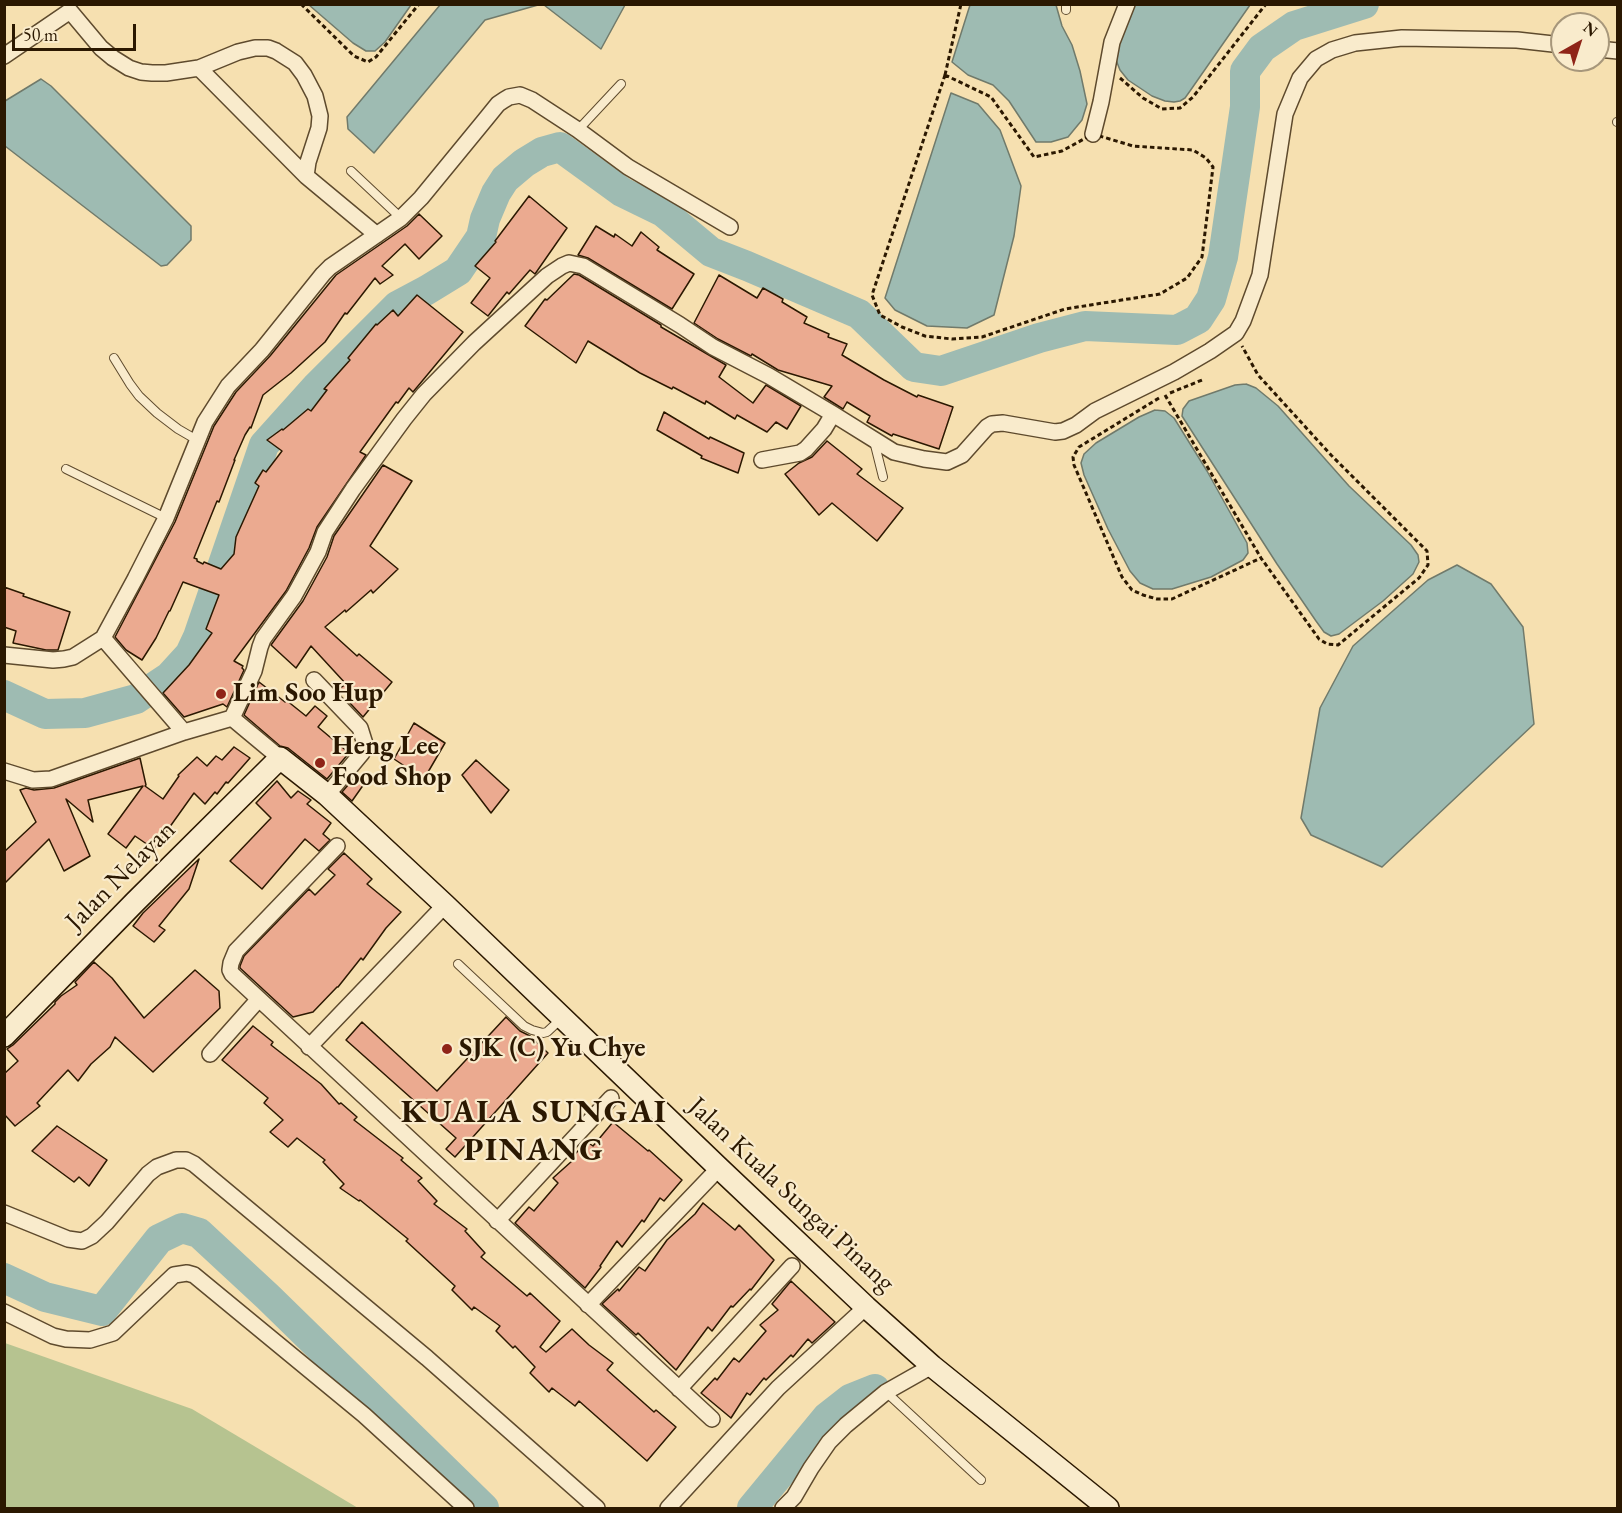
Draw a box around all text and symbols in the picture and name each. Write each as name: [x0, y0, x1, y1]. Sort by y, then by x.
scale bar: [15, 12, 140, 50]
north arrow: [1550, 12, 1610, 72]
text: N: [1579, 17, 1602, 41]
text: 50 m: [23, 23, 58, 46]
place label: Lim Soo Hup: [233, 678, 383, 710]
marker: Lim Soo Hup: [214, 687, 228, 701]
place label: Heng Lee Food Shop: [332, 731, 451, 794]
marker: Heng Lee Food Shop: [313, 756, 327, 770]
street label: Jalan Nelayan: [59, 814, 183, 938]
place label: SJK (C) Yu Chye: [459, 1033, 646, 1065]
marker: SJK (C) Yu Chye: [440, 1042, 454, 1056]
street label: Jalan Kuala Sungai Pinang: [681, 1091, 901, 1299]
district label: KUALA SUNGAI PINANG: [401, 1093, 667, 1171]

